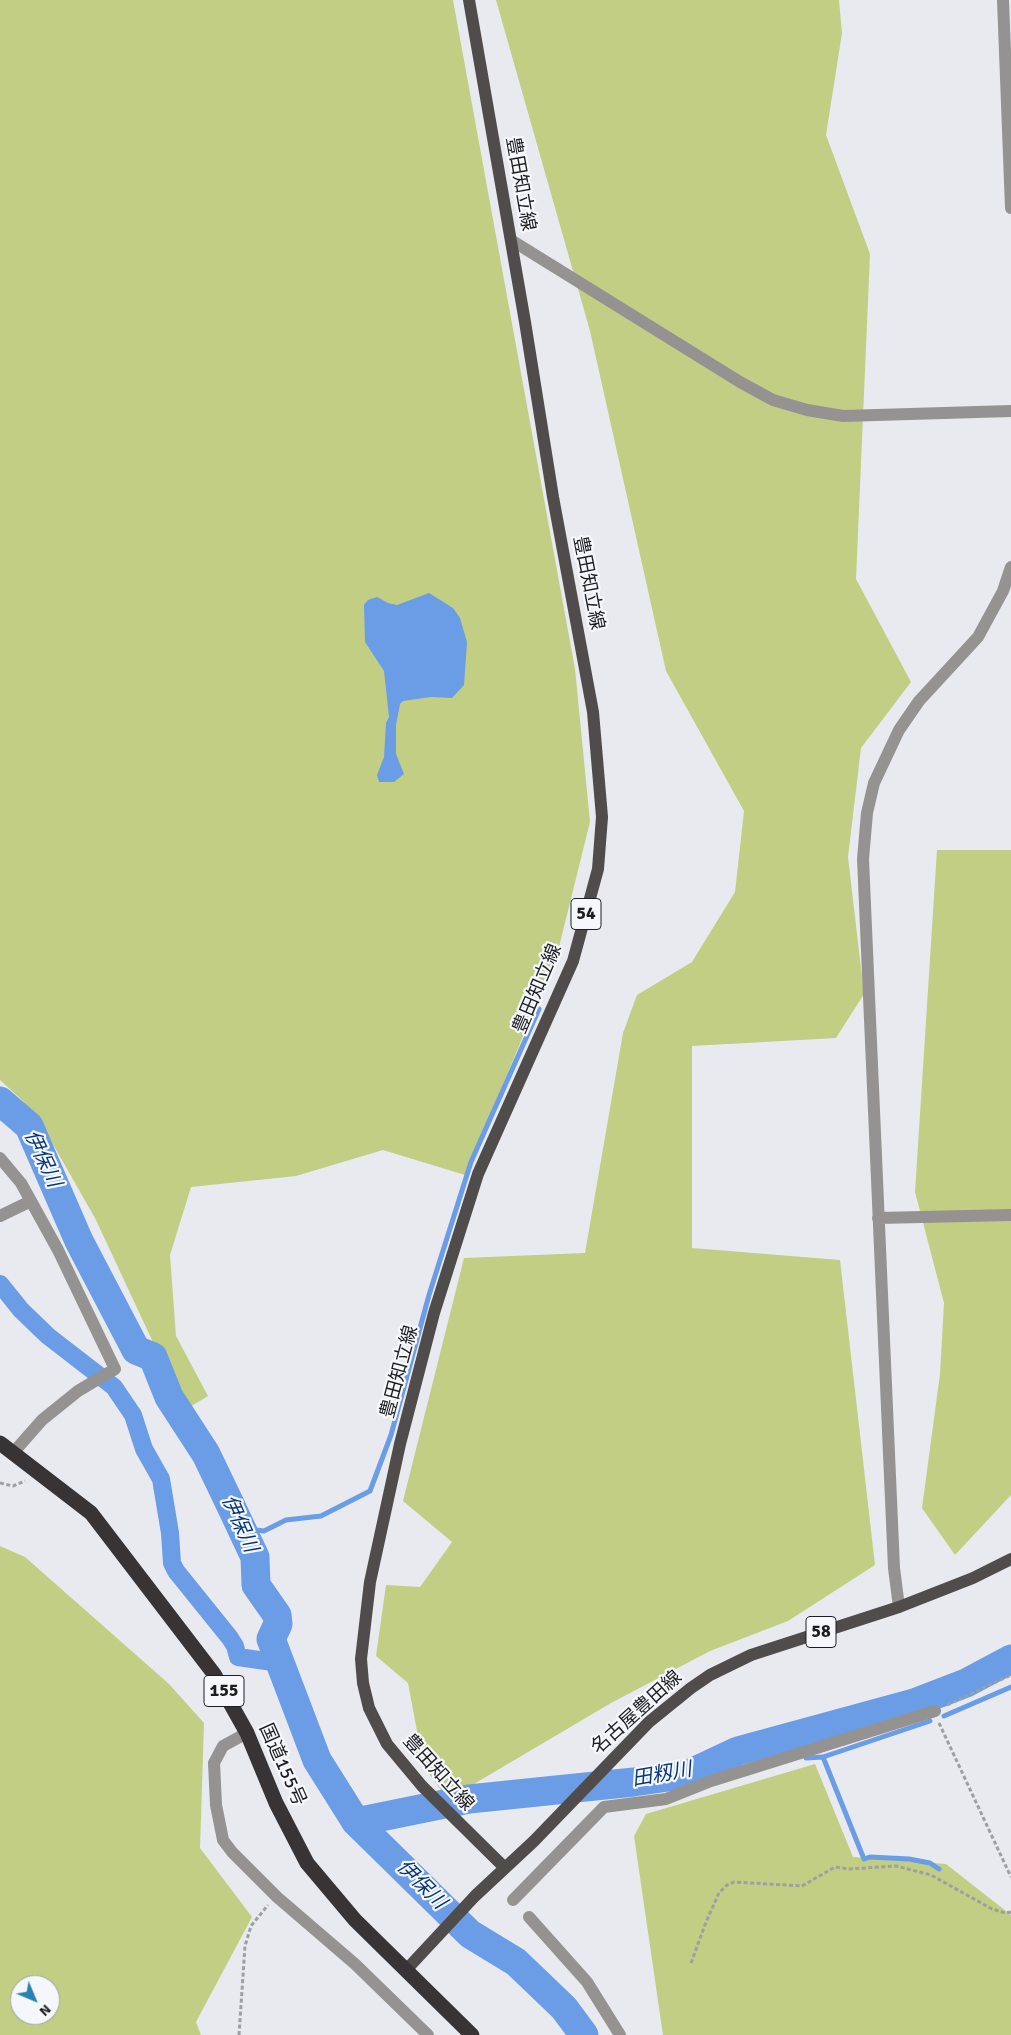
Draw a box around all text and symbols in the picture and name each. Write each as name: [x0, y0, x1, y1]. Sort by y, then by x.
street label: 豊田知立線: [501, 135, 539, 233]
street label: 豊田知立線: [568, 534, 608, 632]
road number: 54: [571, 899, 601, 930]
street label: 豊田知立線: [509, 941, 567, 1037]
water label: 伊保川: [18, 1127, 66, 1191]
street label: 豊田知立線: [377, 1323, 423, 1421]
water label: 伊保川: [216, 1492, 262, 1556]
road number: 58: [806, 1616, 836, 1648]
street label: 名古屋豊田線: [587, 1666, 687, 1760]
road number: 155: [204, 1675, 244, 1706]
street label: 国道155号: [254, 1720, 310, 1810]
street label: 豊田知立線: [398, 1730, 478, 1816]
water label: 田籾川: [630, 1758, 694, 1792]
water label: 伊保川: [391, 1855, 451, 1915]
north arrow: [10, 1975, 60, 2025]
text: N: [36, 2001, 55, 2020]

